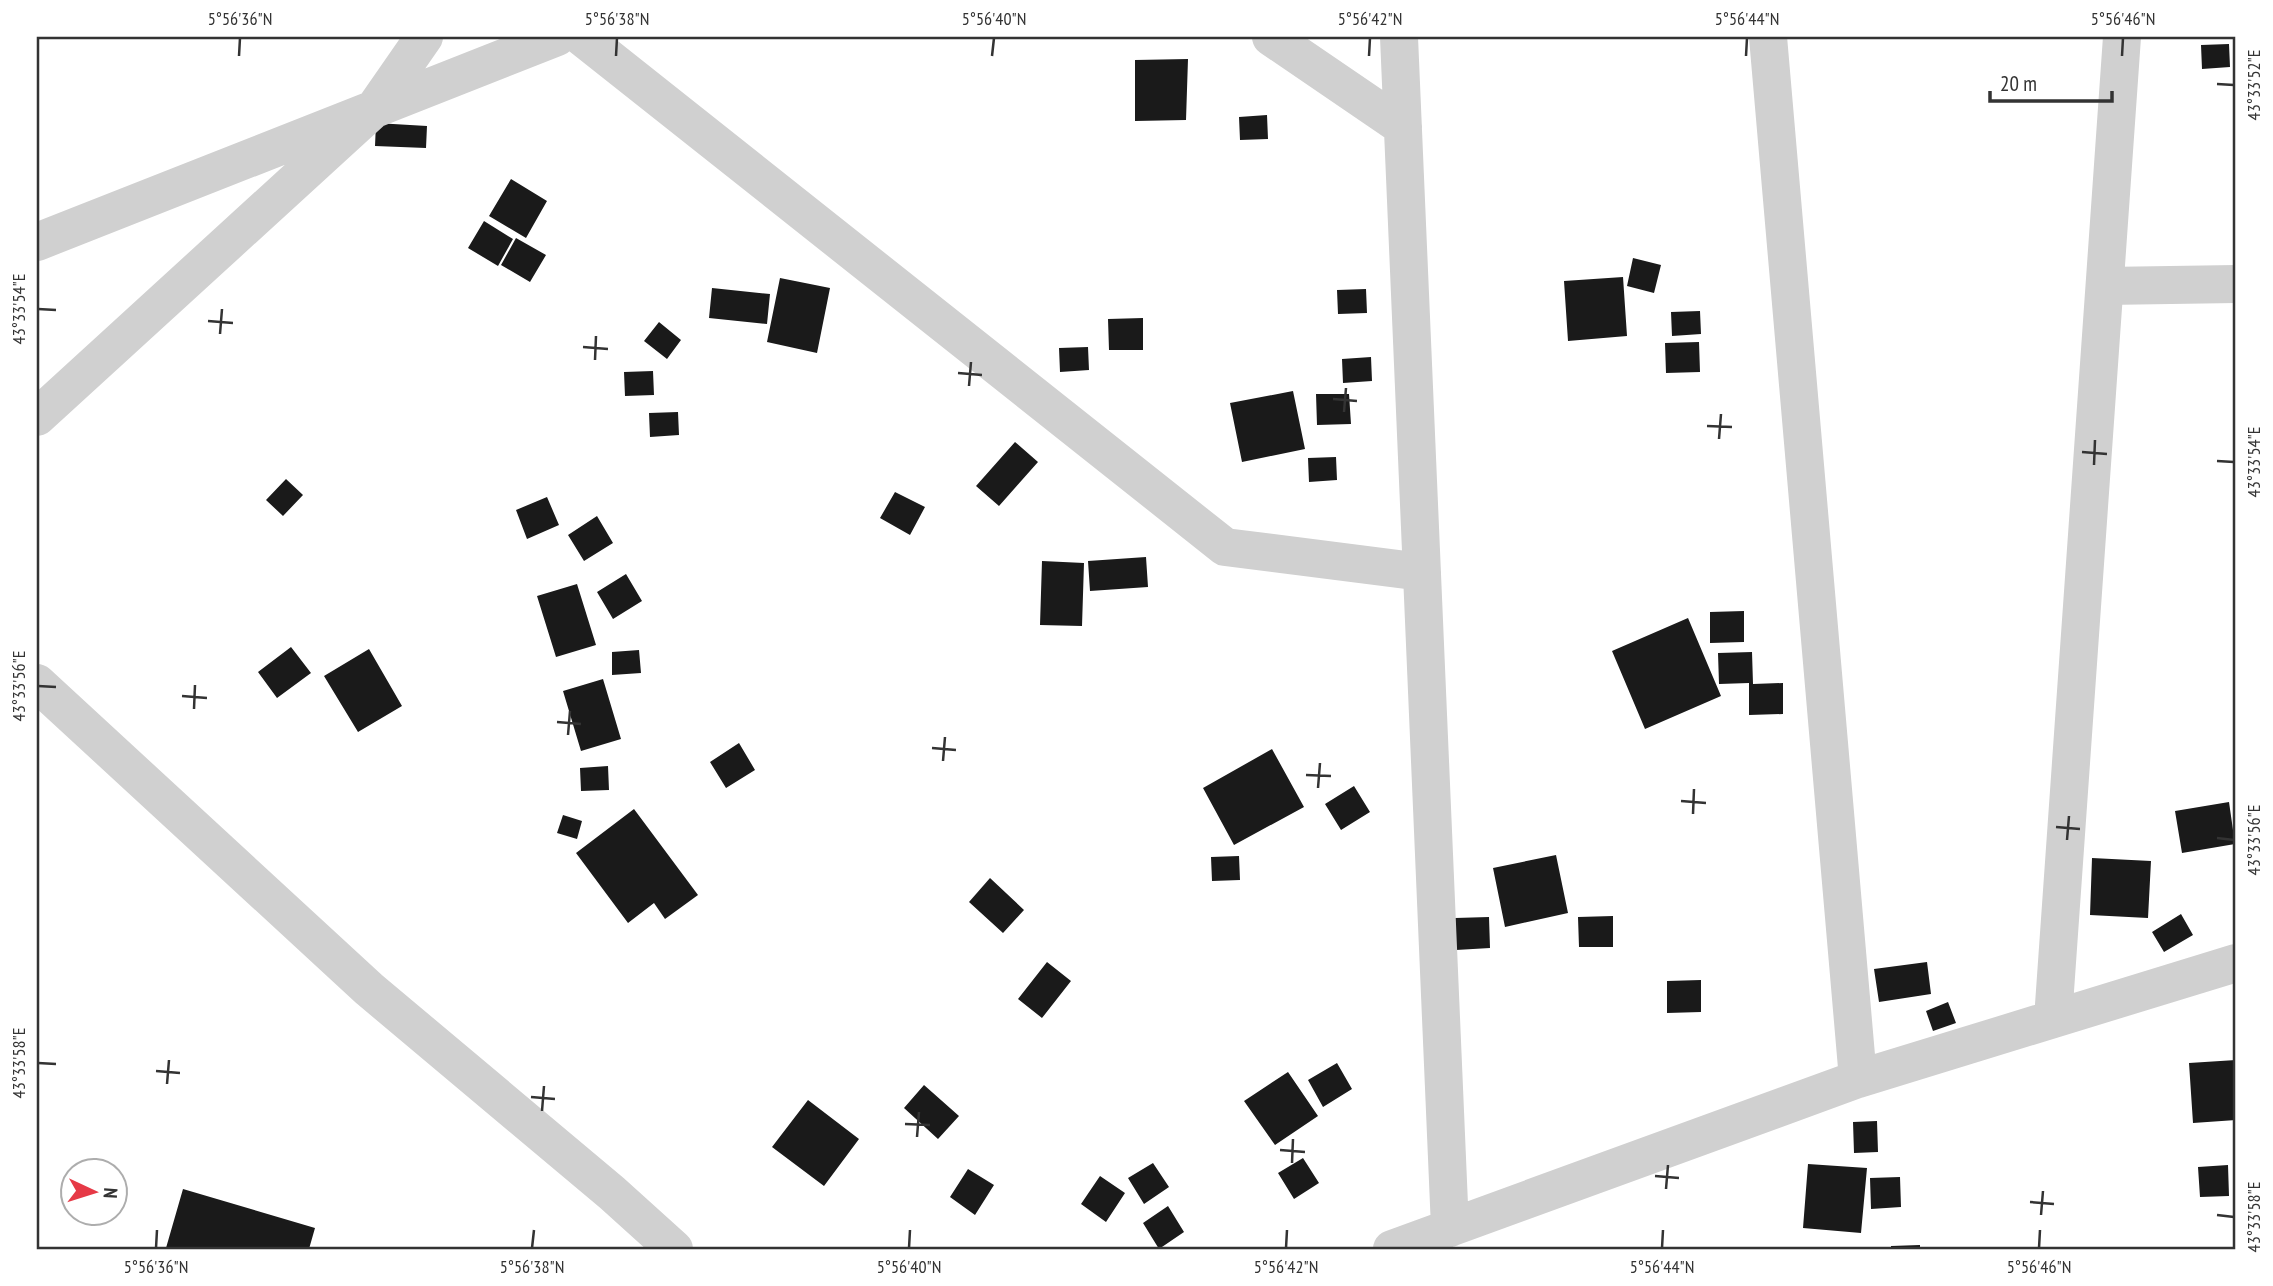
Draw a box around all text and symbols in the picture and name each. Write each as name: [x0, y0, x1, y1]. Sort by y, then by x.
text: 5°56'36"N: [208, 7, 272, 30]
text: 5°56'38"N: [585, 7, 649, 30]
text: 5°56'40"N: [962, 7, 1026, 30]
text: 5°56'42"N: [1338, 7, 1402, 30]
text: 5°56'44"N: [1715, 7, 1779, 30]
text: 5°56'46"N: [2091, 7, 2155, 30]
text: 43°33'52"E: [2242, 50, 2265, 120]
scale bar: [1990, 60, 2112, 104]
text: 20 m: [2000, 70, 2037, 97]
text: 43°33'54"E: [7, 274, 30, 344]
text: 43°33'54"E: [2242, 427, 2265, 497]
text: 43°33'56"E: [7, 651, 30, 721]
text: 43°33'56"E: [2242, 805, 2265, 875]
text: 43°33'58"E: [7, 1028, 30, 1098]
north arrow: [60, 1156, 130, 1226]
text: 43°33'58"E: [2242, 1182, 2265, 1252]
text: N: [99, 1187, 123, 1199]
text: 5°56'36"N: [124, 1255, 188, 1278]
text: 5°56'38"N: [500, 1255, 564, 1278]
text: 5°56'40"N: [877, 1255, 941, 1278]
text: 5°56'42"N: [1254, 1255, 1318, 1278]
text: 5°56'44"N: [1630, 1255, 1694, 1278]
text: 5°56'46"N: [2007, 1255, 2071, 1278]

